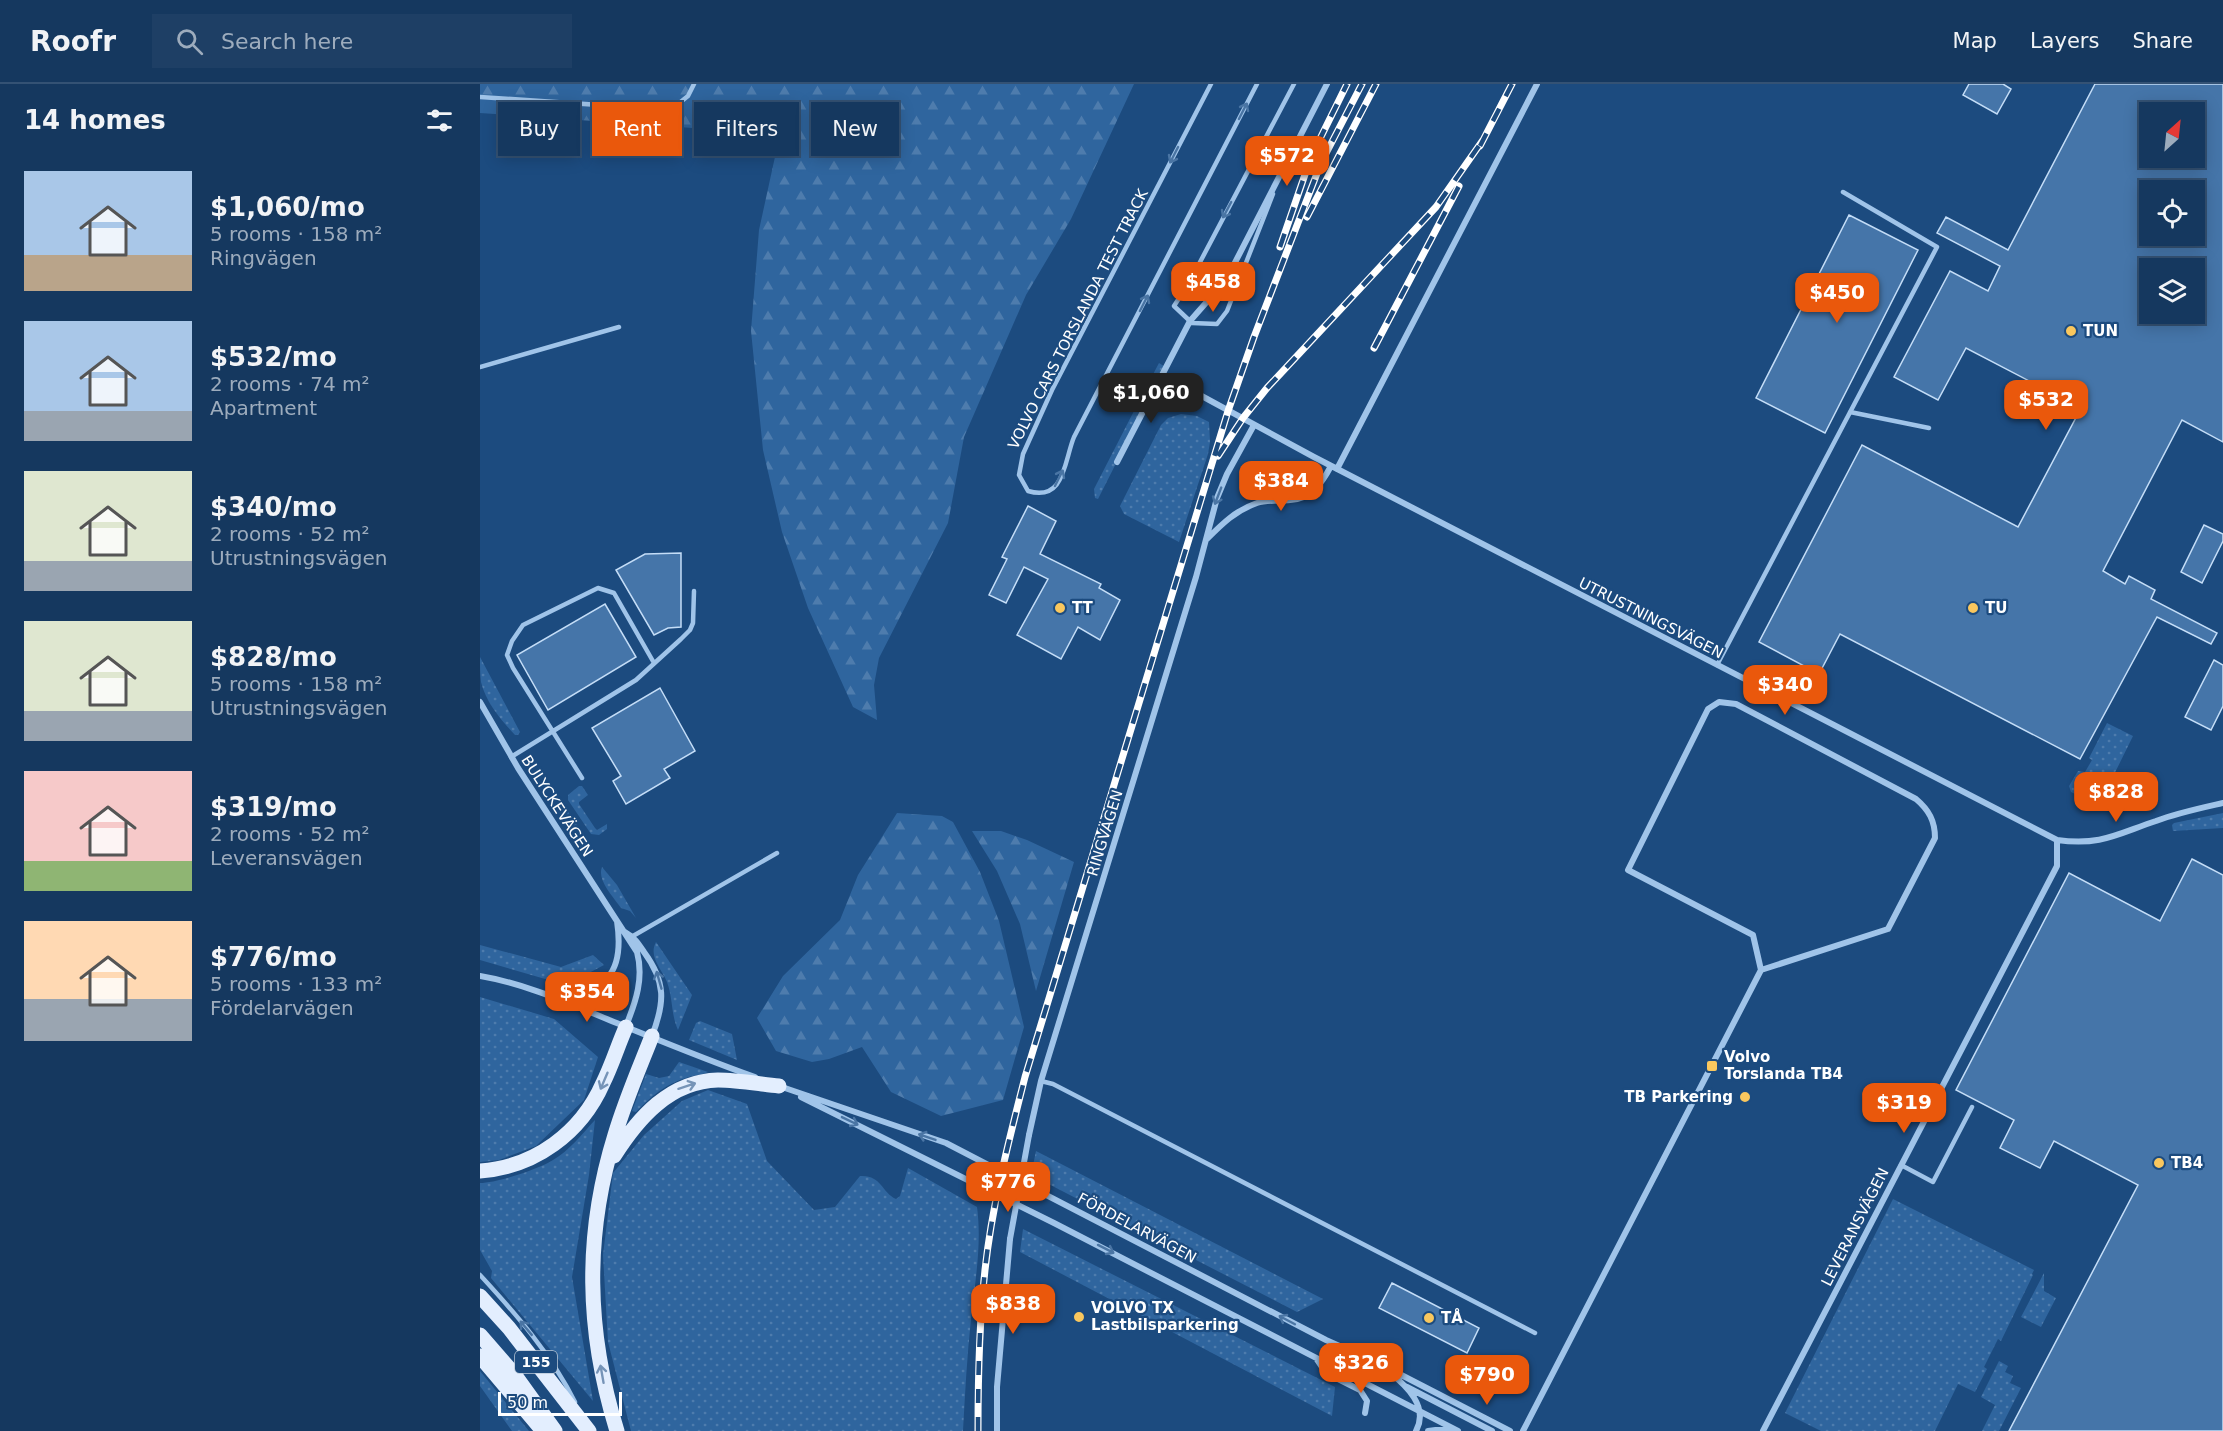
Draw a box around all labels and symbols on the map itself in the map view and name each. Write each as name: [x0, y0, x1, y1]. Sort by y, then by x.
north arrow: [2139, 102, 2205, 168]
one-way arrow: [1237, 103, 1249, 120]
pin: $572: [1251, 136, 1323, 187]
one-way arrow: [1168, 145, 1180, 163]
street label: VOLVO CARS TORSLANDA TEST TRACK: [1004, 185, 1152, 452]
one-way arrow: [1221, 201, 1233, 218]
pin: $458: [1177, 262, 1249, 313]
pin: $450: [1801, 273, 1873, 324]
one-way arrow: [1138, 294, 1150, 312]
place label: TUN: [2083, 322, 2118, 340]
marker: TUN: [2064, 324, 2078, 338]
pin: $1,060: [1102, 373, 1200, 424]
pin: $532: [2010, 380, 2082, 431]
pin: $384: [1245, 461, 1317, 512]
one-way arrow: [1054, 469, 1066, 487]
one-way arrow: [1212, 486, 1223, 504]
street label: UTRUSTNINGSVÄGEN: [1576, 573, 1727, 662]
place label: TT: [1072, 599, 1094, 617]
place label: TU: [1985, 599, 2007, 617]
marker: TT: [1053, 601, 1067, 615]
marker: TU: [1966, 601, 1980, 615]
pin: $340: [1749, 665, 1821, 716]
street label: BULYCKEVÄGEN: [517, 751, 597, 860]
pin: $828: [2080, 772, 2152, 823]
street label: RINGVÄGEN: [1082, 787, 1127, 878]
one-way arrow: [653, 971, 664, 990]
pin: $354: [551, 972, 623, 1023]
place label: Volvo Torslanda TB4: [1724, 1048, 1843, 1083]
marker: Volvo Torslanda TB4: [1705, 1059, 1719, 1073]
one-way arrow: [598, 1071, 609, 1089]
one-way arrow: [678, 1080, 696, 1091]
pin: $319: [1868, 1083, 1940, 1134]
place label: TB Parkering: [1624, 1088, 1733, 1106]
marker: TB Parkering: [1738, 1090, 1752, 1104]
one-way arrow: [841, 1115, 858, 1127]
one-way arrow: [918, 1130, 937, 1141]
place label: TB4: [2171, 1154, 2203, 1172]
marker: TB4: [2152, 1156, 2166, 1170]
pin: $776: [972, 1162, 1044, 1213]
street label: LEVERANSVÄGEN: [1817, 1165, 1893, 1289]
street label: FÖRDELARVÄGEN: [1074, 1188, 1200, 1267]
one-way arrow: [1097, 1243, 1114, 1255]
pin: $838: [977, 1284, 1049, 1335]
place label: VOLVO TX Lastbilsparkering: [1091, 1299, 1239, 1334]
place label: TÅ: [1441, 1308, 1463, 1327]
marker: VOLVO TX Lastbilsparkering: [1072, 1310, 1086, 1324]
marker: TÅ: [1422, 1311, 1436, 1325]
one-way arrow: [1279, 1314, 1296, 1326]
one-way arrow: [519, 1321, 533, 1336]
pin: $326: [1325, 1343, 1397, 1394]
road number: 155: [515, 1351, 557, 1373]
pin: $790: [1451, 1355, 1523, 1406]
one-way arrow: [596, 1365, 607, 1385]
scale bar: [498, 1389, 622, 1416]

